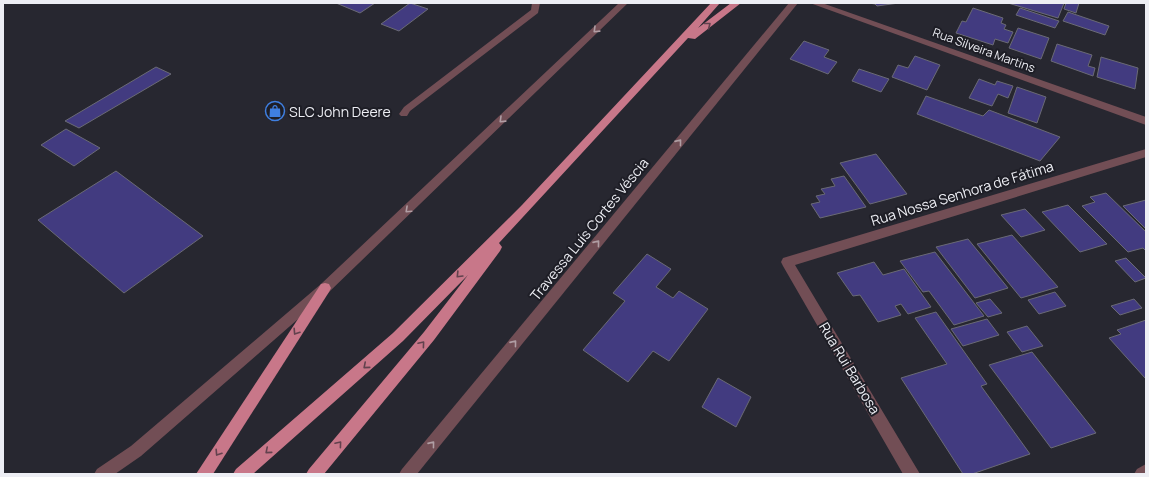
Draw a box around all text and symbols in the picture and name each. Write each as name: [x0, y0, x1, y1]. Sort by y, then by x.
one-way arrow: [704, 22, 711, 29]
street label: Rua Silveira Martins: [930, 24, 1038, 76]
one-way arrow: [593, 25, 601, 33]
shop icon: SLC John Deere: [264, 100, 286, 122]
place label: SLC John Deere: [289, 102, 391, 121]
one-way arrow: [499, 115, 507, 123]
one-way arrow: [675, 140, 682, 147]
street label: Travessa Luís Cortes Véscia: [526, 154, 652, 304]
street label: Rua Nossa Senhora de Fátima: [868, 156, 1056, 230]
one-way arrow: [405, 205, 413, 213]
one-way arrow: [592, 240, 599, 248]
one-way arrow: [457, 270, 464, 278]
street label: Rua Rui Barbosa: [815, 319, 885, 417]
one-way arrow: [294, 328, 301, 335]
one-way arrow: [510, 341, 517, 348]
one-way arrow: [417, 342, 424, 349]
one-way arrow: [363, 361, 371, 368]
one-way arrow: [334, 441, 341, 449]
one-way arrow: [427, 441, 434, 448]
one-way arrow: [265, 446, 273, 453]
one-way arrow: [215, 449, 222, 456]

